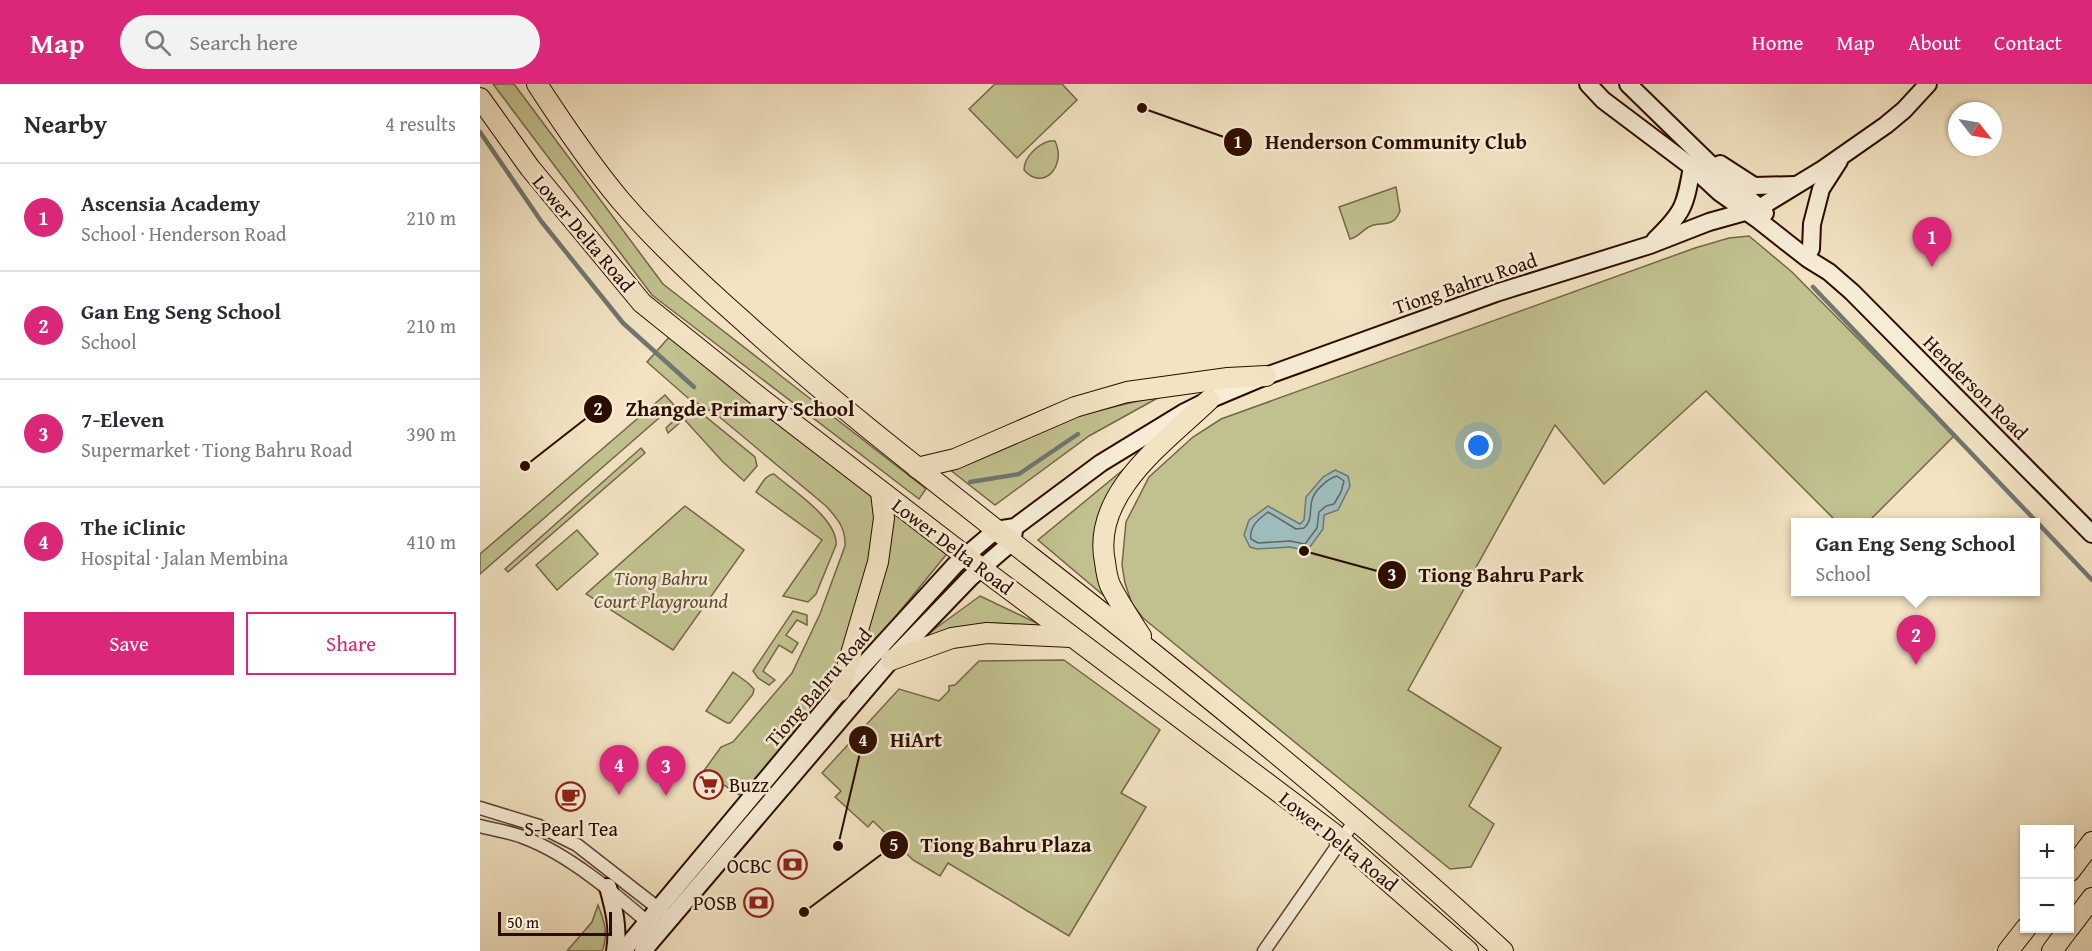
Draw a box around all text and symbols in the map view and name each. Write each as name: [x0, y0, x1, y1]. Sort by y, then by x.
search box: [120, 15, 540, 69]
text: Map: [30, 22, 84, 63]
icon: search: [141, 26, 174, 59]
text: Search here: [189, 26, 298, 58]
text: Home: [1752, 27, 1803, 58]
text: Map: [1836, 27, 1875, 58]
text: About: [1908, 27, 1961, 58]
text: Contact: [1994, 27, 2062, 58]
north arrow: [1948, 102, 2002, 156]
text: Nearby: [24, 104, 107, 143]
text: 4 results: [385, 109, 456, 138]
callout: Henderson Community Club: [1223, 122, 1539, 161]
text: Henderson Community Club: [1265, 126, 1527, 157]
text: 1: [1233, 128, 1243, 155]
street label: Lower Delta Road: [526, 168, 642, 298]
text: Ascensia Academy: [81, 187, 260, 219]
text: 1: [38, 203, 49, 232]
text: 210 m: [406, 203, 456, 232]
pin: 1: [1912, 218, 1952, 267]
text: School · Henderson Road: [81, 219, 287, 248]
street label: Tiong Bahru Road: [1389, 245, 1541, 321]
text: Gan Eng Seng School: [81, 295, 281, 327]
text: 2: [38, 311, 49, 340]
text: 210 m: [406, 311, 456, 340]
text: School: [81, 327, 137, 356]
street label: Henderson Road: [1917, 328, 2035, 446]
callout: Zhangde Primary School: [583, 389, 866, 428]
text: Zhangde Primary School: [625, 393, 855, 424]
text: 2: [593, 395, 603, 422]
text: 7-Eleven: [81, 403, 164, 435]
text: 3: [38, 419, 49, 448]
text: 390 m: [406, 419, 456, 448]
your location: [1464, 431, 1493, 460]
text: Supermarket · Tiong Bahru Road: [81, 435, 352, 464]
street label: Lower Delta Road: [886, 491, 1020, 602]
text: The iClinic: [81, 511, 186, 543]
popup: [1791, 518, 2040, 596]
text: 4: [38, 527, 49, 556]
text: 410 m: [406, 527, 456, 556]
text: Gan Eng Seng School: [1815, 527, 2016, 559]
text: Hospital · Jalan Membina: [81, 543, 288, 572]
callout: Tiong Bahru Park: [1377, 556, 1596, 595]
text: Tiong Bahru Park: [1418, 559, 1585, 590]
text: School: [1815, 559, 1871, 588]
text: 3: [1387, 561, 1397, 588]
park label: Tiong Bahru Court Playground: [594, 563, 729, 615]
button: Save: [24, 612, 234, 675]
button: Share: [246, 612, 456, 675]
pin: 2: [1896, 616, 1936, 665]
street label: Tiong Bahru Road: [758, 621, 878, 753]
callout: HiArt: [848, 720, 954, 759]
text: HiArt: [890, 724, 942, 755]
text: 4: [858, 726, 868, 753]
pin: 4: [600, 746, 638, 795]
pin: 3: [646, 746, 686, 796]
supermarket icon: Buzz: [692, 768, 724, 800]
place label: Buzz: [729, 770, 769, 799]
cafe icon: S-Pearl Tea: [555, 781, 587, 813]
street label: Lower Delta Road: [1273, 784, 1405, 898]
place label: S-Pearl Tea: [524, 814, 618, 843]
callout: Tiong Bahru Plaza: [879, 825, 1104, 864]
map controls: [2020, 825, 2074, 933]
button: +: [2020, 825, 2074, 879]
text: Tiong Bahru Plaza: [921, 829, 1092, 860]
text: 5: [889, 831, 899, 858]
bank icon: OCBC: [777, 849, 809, 881]
place label: OCBC: [727, 851, 772, 880]
button: −: [2020, 879, 2074, 933]
bank icon: POSB: [742, 886, 774, 918]
place label: POSB: [693, 888, 737, 917]
scale bar: [498, 909, 612, 936]
text: 50 m: [507, 910, 539, 934]

